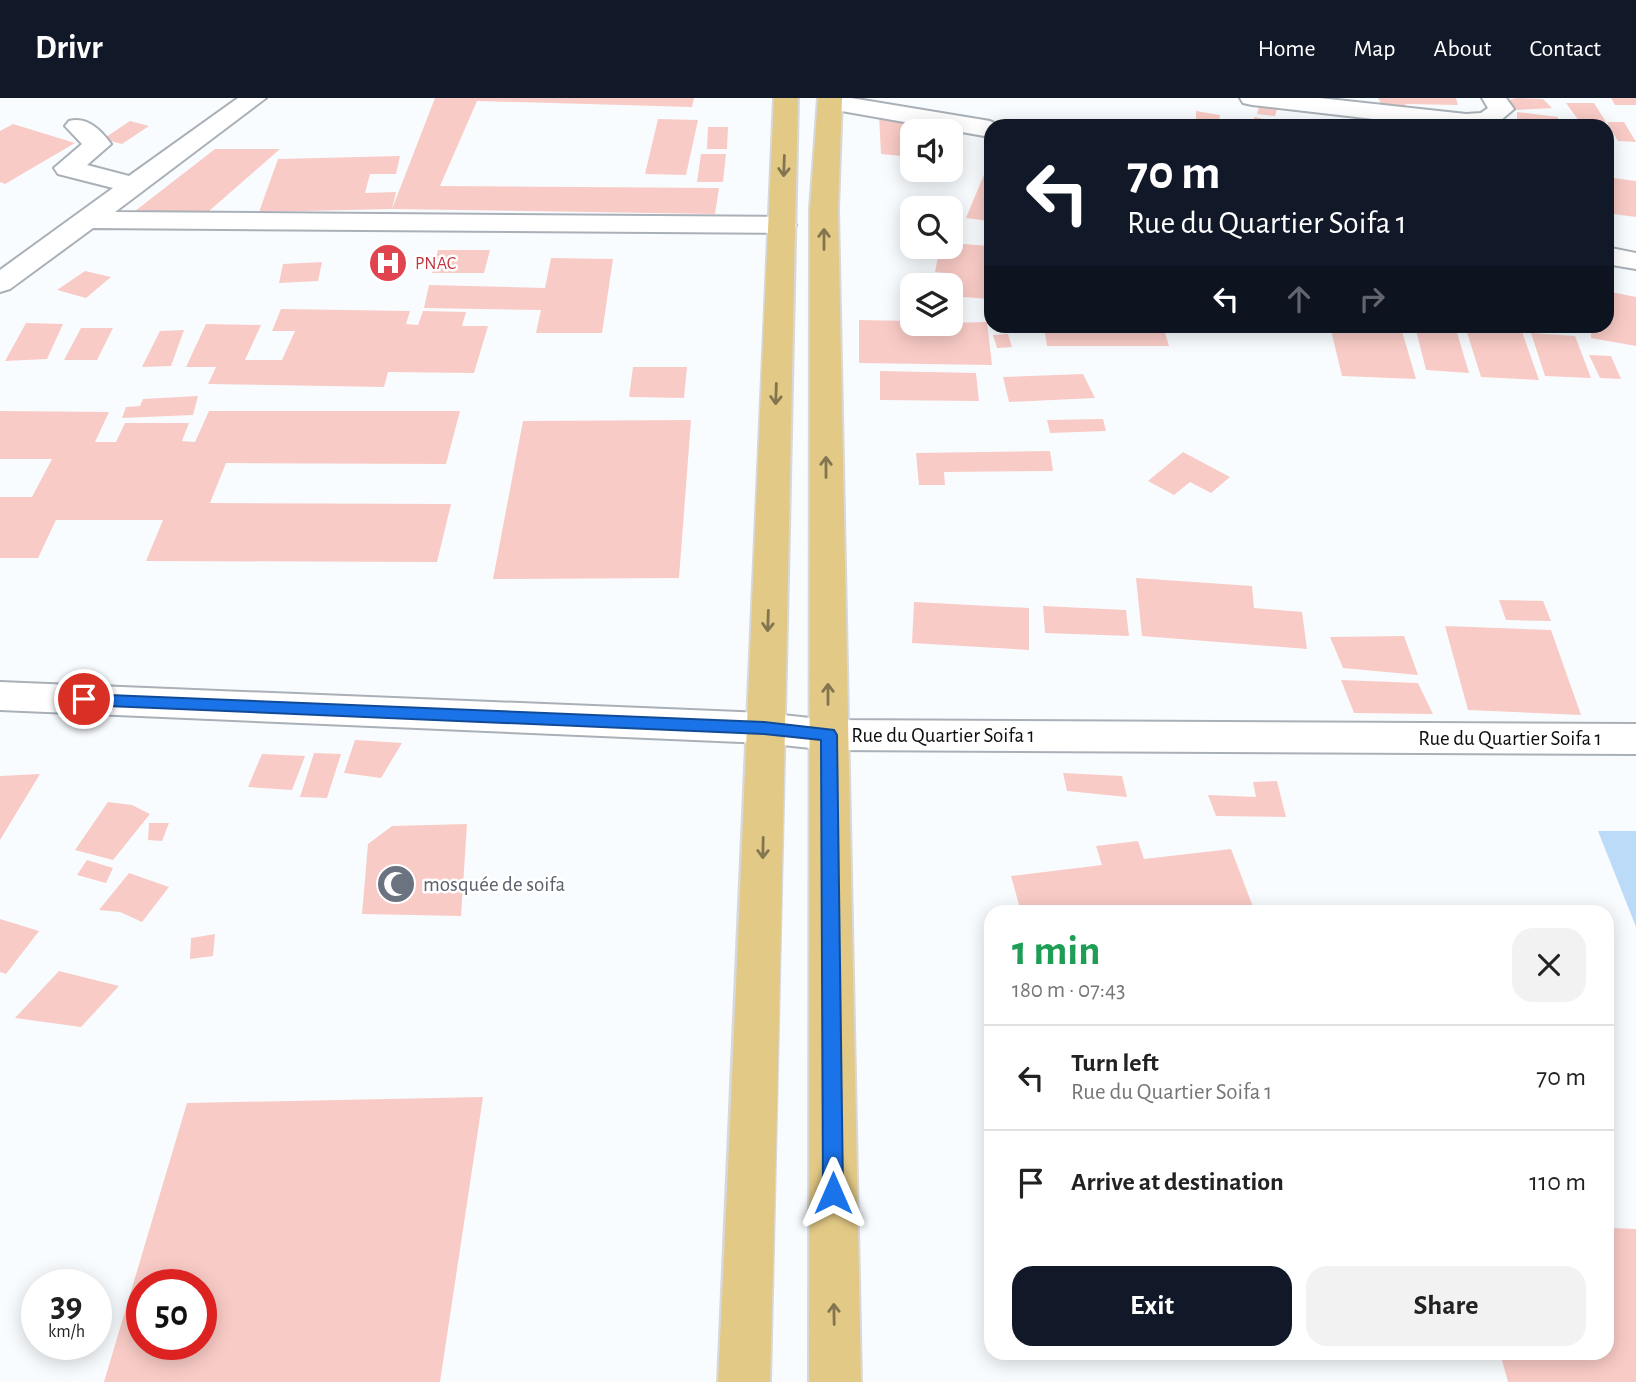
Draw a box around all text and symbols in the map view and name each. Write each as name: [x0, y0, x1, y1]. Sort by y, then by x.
text: Drivr: [35, 32, 103, 65]
text: Home: [1258, 37, 1316, 61]
text: Map: [1354, 37, 1396, 61]
text: About: [1434, 37, 1491, 61]
text: Contact: [1529, 37, 1601, 61]
map controls: [900, 119, 963, 336]
button: sound: [900, 119, 963, 182]
icon: left: [1012, 147, 1103, 238]
text: 70 m: [1127, 149, 1221, 198]
one-way arrow: [778, 154, 791, 177]
button: search: [900, 196, 963, 259]
text: Rue du Quartier Soifa 1: [1127, 207, 1407, 239]
one-way arrow: [818, 228, 831, 251]
hospital icon: PNAC: [367, 242, 409, 284]
place label: PNAC: [415, 255, 456, 273]
button: layers: [900, 273, 963, 336]
icon: left: [1207, 280, 1245, 318]
icon: ahead: [1280, 280, 1318, 318]
icon: right: [1353, 280, 1391, 318]
one-way arrow: [769, 382, 783, 405]
one-way arrow: [819, 456, 833, 479]
one-way arrow: [761, 609, 774, 632]
pin: [54, 669, 114, 729]
icon: arrive: [65, 680, 103, 718]
one-way arrow: [821, 683, 835, 706]
street label: Rue du Quartier Soifa 1: [851, 725, 1035, 746]
street label: Rue du Quartier Soifa 1: [1418, 728, 1602, 749]
one-way arrow: [756, 837, 770, 860]
mosque icon: mosquée de soifa: [375, 863, 417, 905]
place label: mosquée de soifa: [423, 874, 565, 895]
button: close: [1512, 928, 1586, 1002]
text: 1 min: [1012, 930, 1101, 972]
text: 180 m · 07:43: [1012, 979, 1126, 1002]
text: Turn left: [1071, 1050, 1159, 1076]
icon: left: [1012, 1059, 1050, 1097]
text: 70 m: [1536, 1064, 1586, 1090]
text: Rue du Quartier Soifa 1: [1071, 1081, 1272, 1104]
position arrow: [796, 1156, 870, 1230]
icon: arrive: [1012, 1164, 1050, 1202]
text: Arrive at destination: [1071, 1169, 1284, 1195]
text: 110 m: [1529, 1169, 1586, 1195]
button: Exit: [1012, 1266, 1292, 1346]
button: Share: [1306, 1266, 1586, 1346]
speed limit sign: 50: [126, 1269, 217, 1360]
text: 39: [50, 1288, 82, 1323]
one-way arrow: [827, 1303, 841, 1326]
text: km/h: [48, 1323, 85, 1341]

